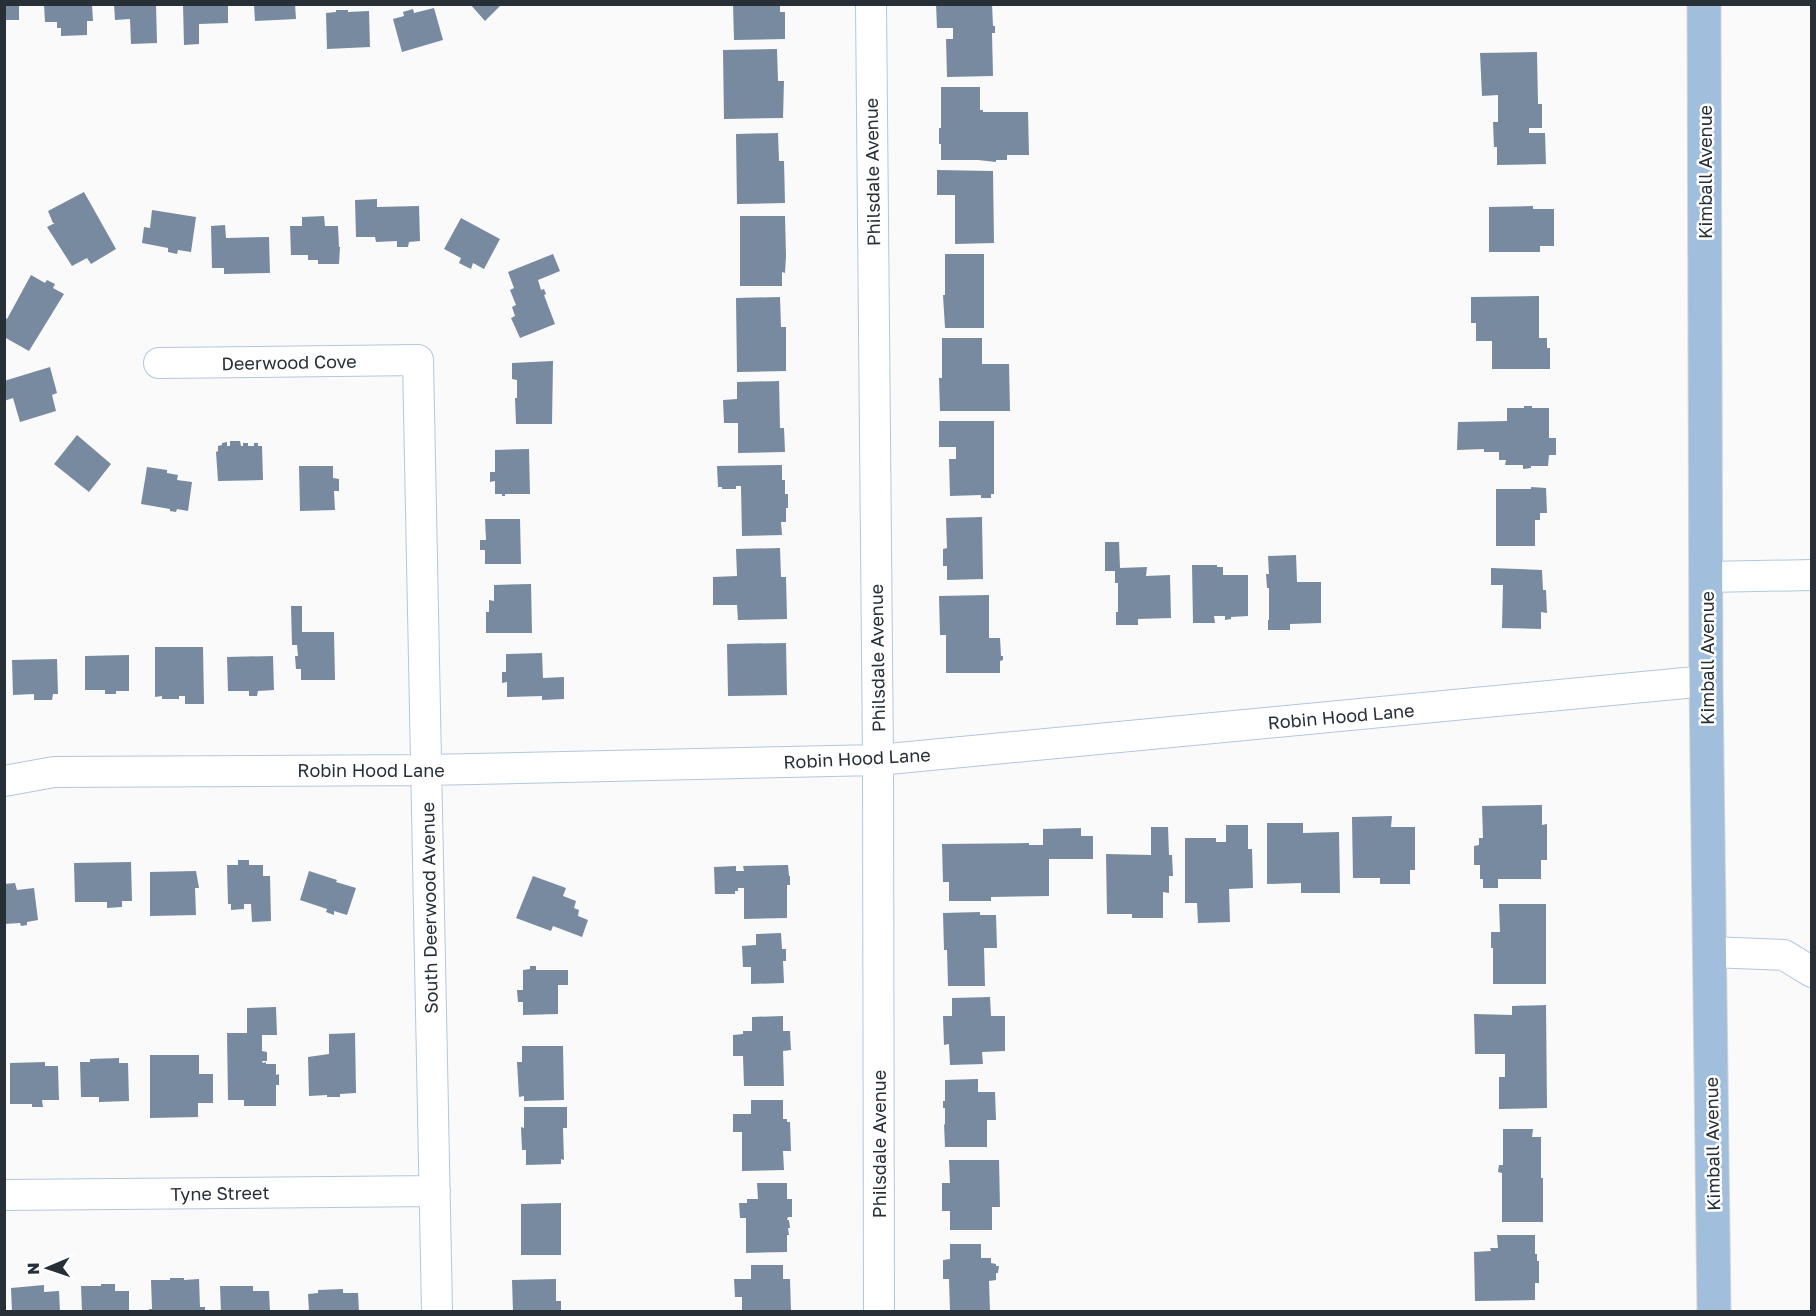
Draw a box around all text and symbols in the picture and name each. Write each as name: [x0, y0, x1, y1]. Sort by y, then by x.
street label: Philsdale Avenue: [860, 98, 884, 246]
street label: Kimball Avenue: [1694, 105, 1716, 239]
street label: Deerwood Cove: [221, 350, 357, 374]
street label: Philsdale Avenue: [865, 584, 889, 732]
street label: Kimball Avenue: [1696, 591, 1718, 725]
street label: Robin Hood Lane: [1267, 699, 1415, 733]
street label: Robin Hood Lane: [783, 743, 931, 773]
street label: Robin Hood Lane: [297, 759, 445, 781]
street label: South Deerwood Avenue: [416, 802, 442, 1014]
street label: Philsdale Avenue: [868, 1070, 890, 1218]
street label: Kimball Avenue: [1700, 1077, 1724, 1211]
street label: Tyne Street: [170, 1181, 270, 1205]
north arrow: [18, 1238, 78, 1298]
text: N: [23, 1262, 43, 1275]

